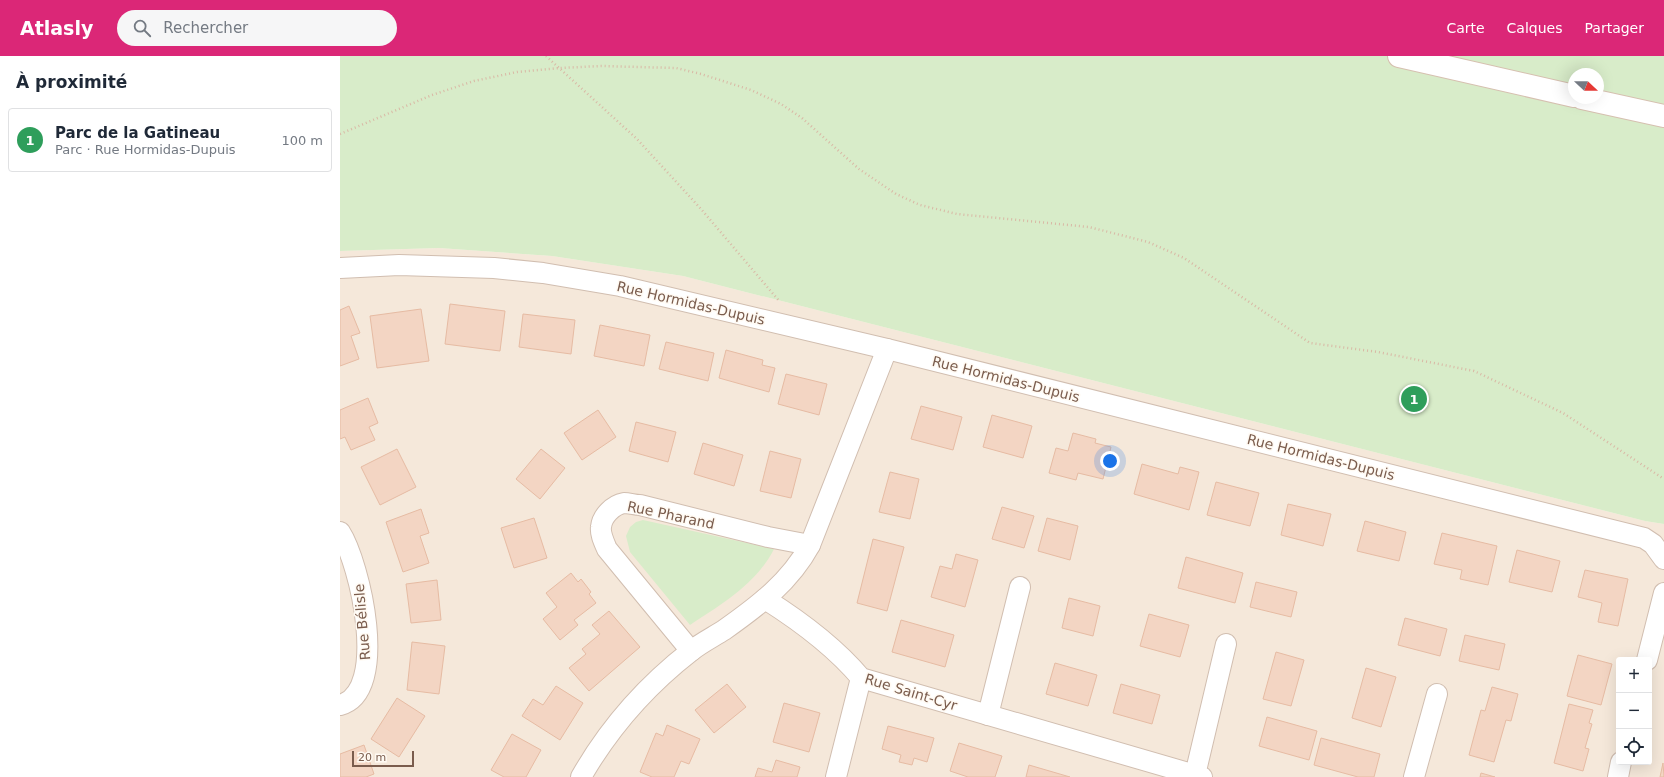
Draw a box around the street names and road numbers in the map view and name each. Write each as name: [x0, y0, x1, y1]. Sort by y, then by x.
street label: Rue Hormidas-Dupuis: [615, 278, 767, 328]
street label: Rue Hormidas-Dupuis: [931, 353, 1081, 405]
street label: Rue Hormidas-Dupuis: [1246, 431, 1396, 483]
street label: Rue Pharand: [626, 498, 716, 532]
street label: Rue Bélisle: [351, 583, 373, 661]
street label: Rue Saint-Cyr: [863, 670, 959, 714]

